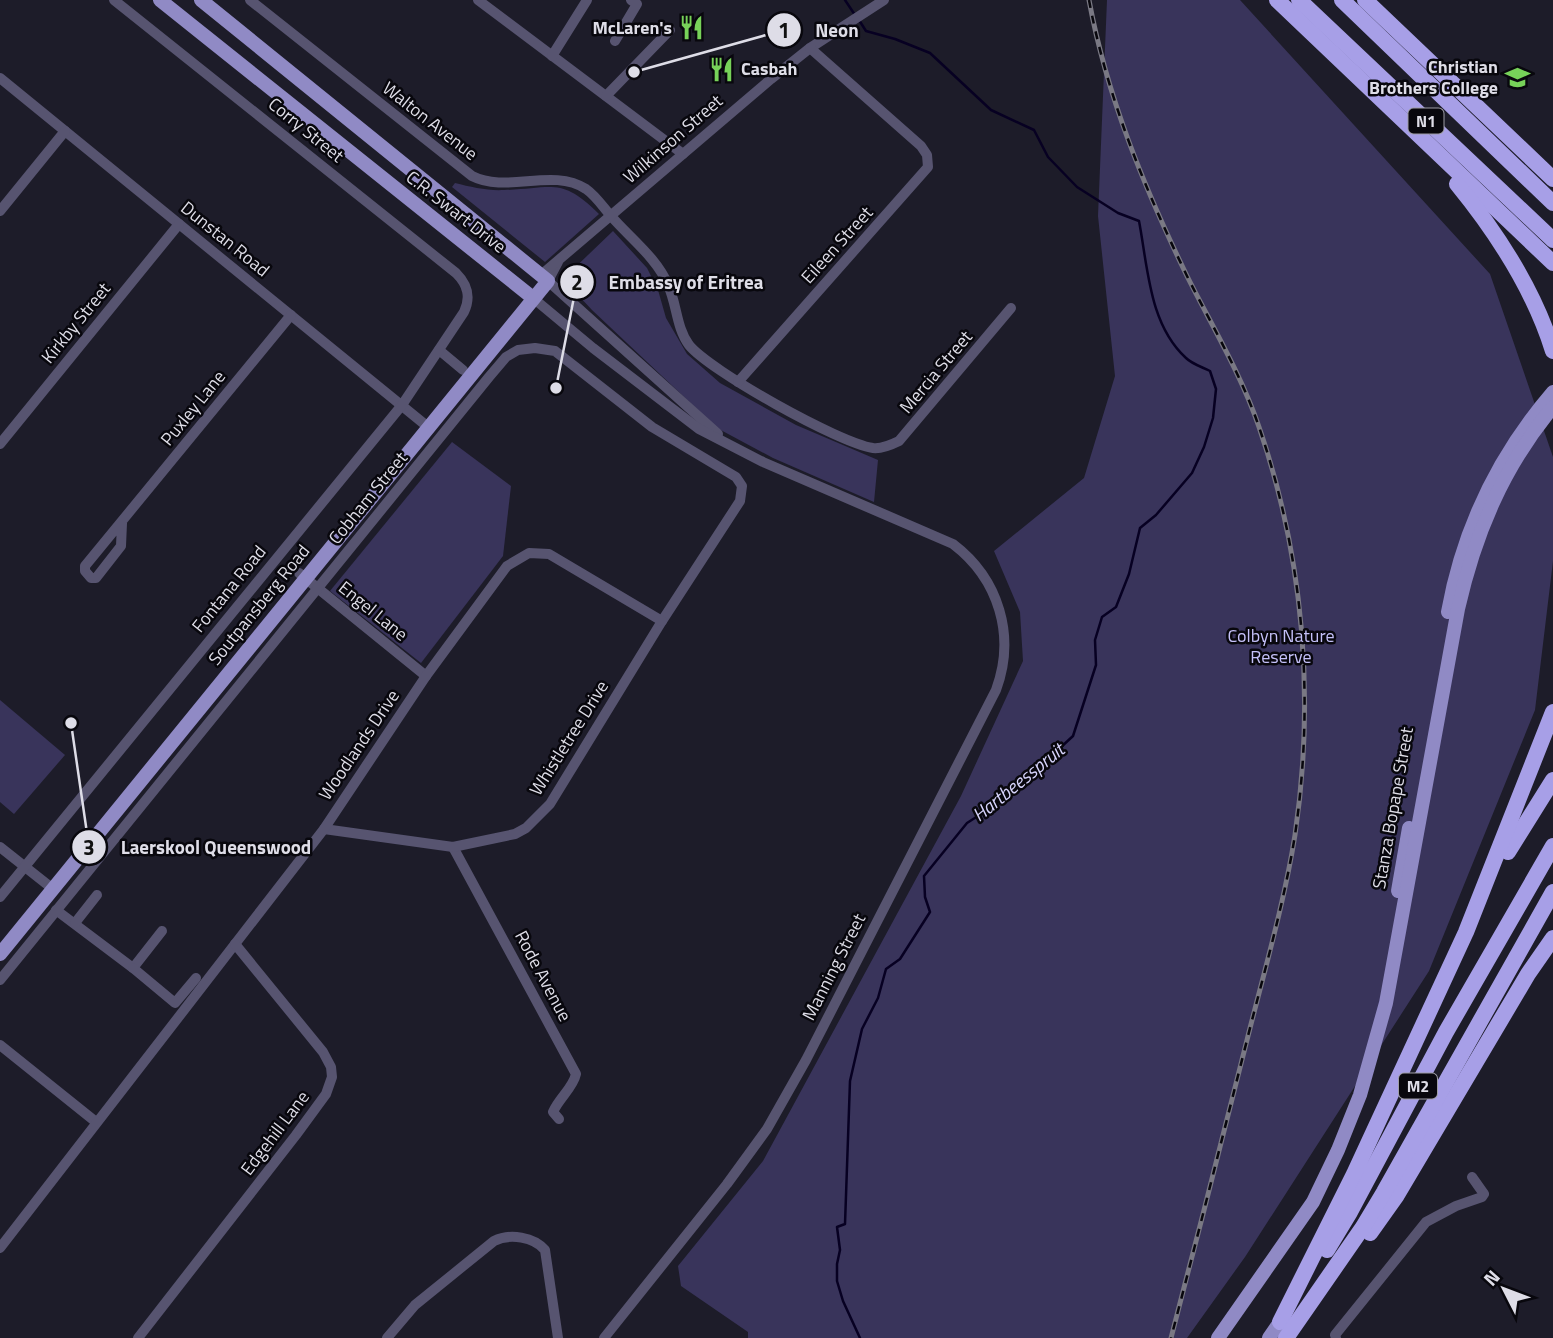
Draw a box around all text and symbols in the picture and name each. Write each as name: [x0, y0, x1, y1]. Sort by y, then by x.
callout: Neon: [766, 10, 873, 50]
place label: McLaren's: [592, 14, 672, 41]
restaurant icon: McLaren's: [678, 14, 706, 42]
text: 1: [778, 14, 790, 46]
text: Neon: [815, 15, 859, 44]
place label: Christian Brothers College: [1369, 53, 1498, 101]
restaurant icon: Casbah: [707, 55, 735, 83]
place label: Casbah: [741, 55, 797, 82]
school or university icon: Christian Brothers College: [1504, 63, 1532, 91]
street label: Walton Avenue: [377, 75, 484, 167]
street label: Wilkinson Street: [617, 87, 729, 190]
street label: Corry Street: [263, 91, 351, 169]
road number: N1: [1408, 108, 1444, 134]
street label: C.R. Swart Drive: [400, 164, 512, 259]
street label: Dunstan Road: [175, 194, 275, 283]
street label: Eileen Street: [794, 199, 879, 289]
callout: Embassy of Eritrea: [560, 262, 778, 302]
text: 2: [571, 266, 583, 298]
text: Embassy of Eritrea: [609, 267, 764, 296]
street label: Kirkby Street: [34, 276, 117, 369]
street label: Mercia Street: [893, 324, 979, 419]
street label: Puxley Lane: [154, 364, 232, 451]
street label: Cobham Street: [322, 445, 414, 550]
street label: Soutpansberg Road: [201, 538, 316, 671]
street label: Fontana Road: [185, 539, 272, 638]
street label: Engel Lane: [333, 574, 414, 647]
park label: Colbyn Nature Reserve: [1227, 622, 1335, 670]
street label: Whistletree Drive: [522, 675, 615, 801]
street label: Woodlands Drive: [312, 684, 406, 805]
street label: Stanza Bopape Street: [1365, 724, 1420, 891]
water label: Hartbeesspruit: [965, 734, 1072, 828]
callout: Laerskool Queenswood: [72, 827, 325, 867]
text: 3: [83, 831, 95, 863]
text: Laerskool Queenswood: [121, 832, 311, 861]
street label: Manning Street: [795, 908, 872, 1025]
street label: Rode Avenue: [508, 926, 579, 1026]
road number: M2: [1399, 1074, 1437, 1098]
street label: Edgehill Lane: [234, 1085, 315, 1181]
north arrow: [1469, 1254, 1539, 1324]
text: N: [1476, 1263, 1506, 1292]

